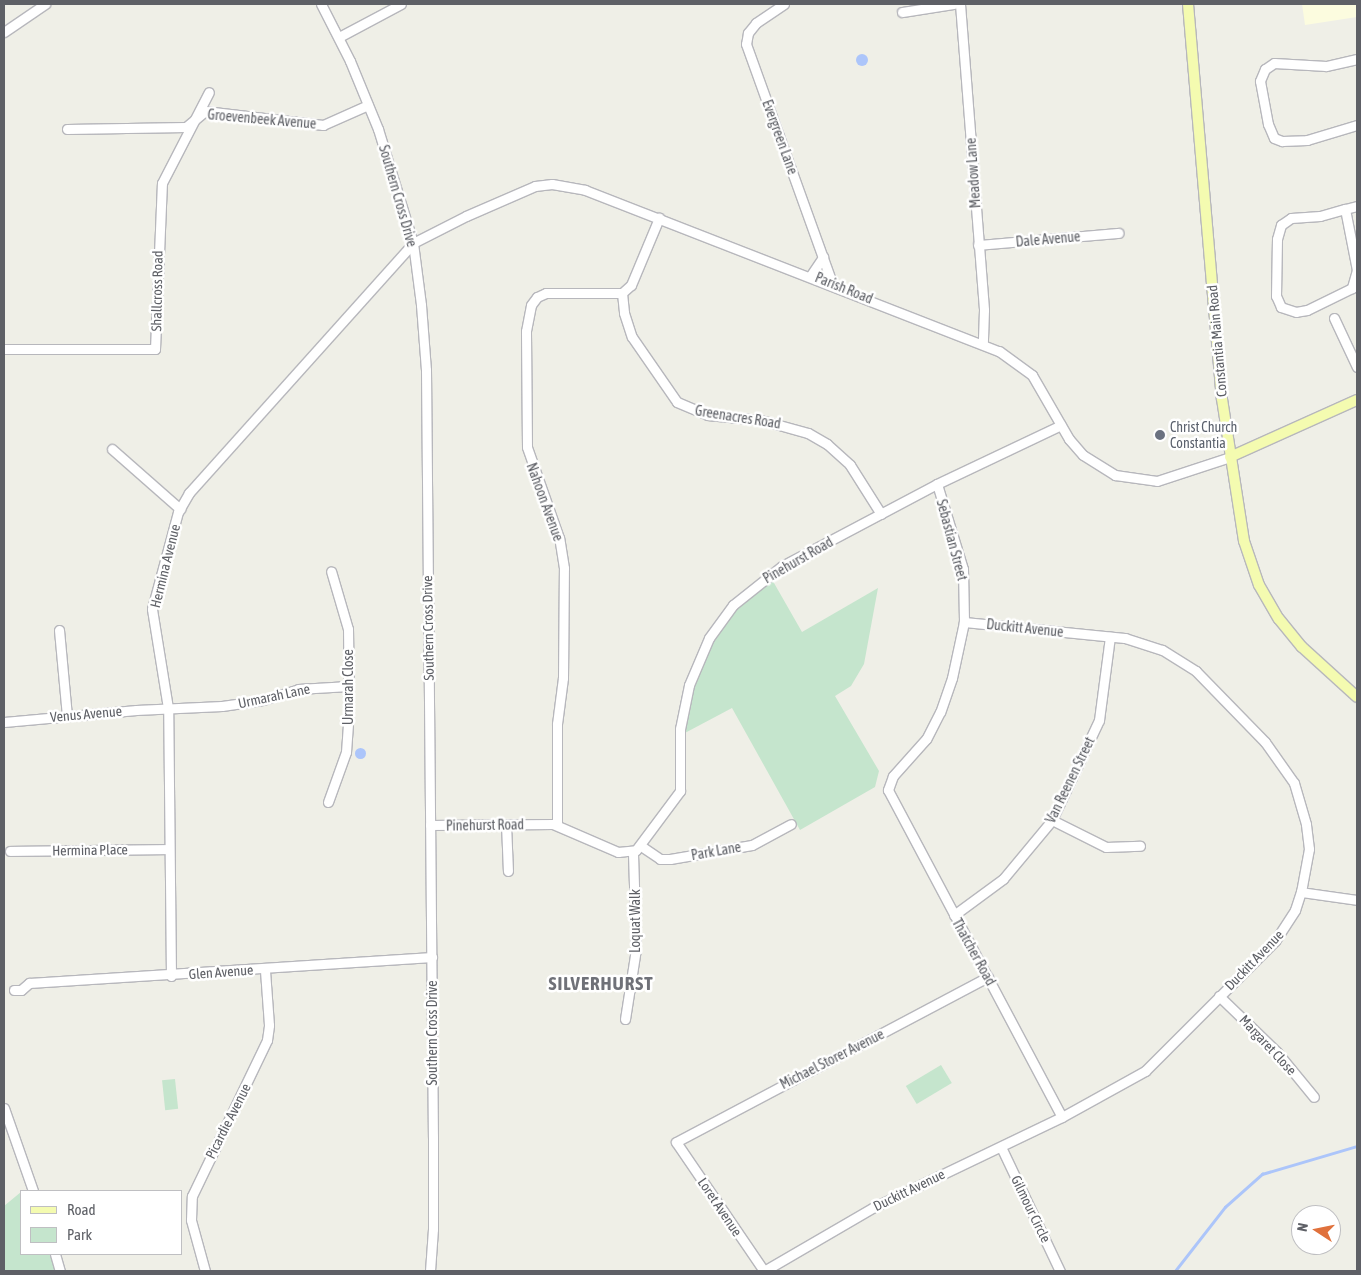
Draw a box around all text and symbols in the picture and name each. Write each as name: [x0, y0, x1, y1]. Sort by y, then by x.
street label: Evergreen Lane: [759, 97, 801, 177]
street label: Groevenbeek Avenue: [207, 106, 317, 132]
street label: Meadow Lane: [962, 137, 984, 209]
street label: Southern Cross Drive: [375, 143, 421, 249]
street label: Dale Avenue: [1015, 228, 1081, 250]
street label: Shallcross Road: [148, 250, 166, 332]
street label: Parish Road: [813, 269, 875, 307]
street label: Constantia Main Road: [1204, 284, 1230, 398]
street label: Greenacres Road: [694, 402, 782, 432]
place label: Christ Church Constantia: [1170, 419, 1237, 452]
marker: Christ Church Constantia: [1154, 429, 1166, 441]
street label: Nahoon Avenue: [523, 461, 567, 543]
street label: Sebastian Street: [933, 497, 971, 583]
street label: Hermina Avenue: [146, 522, 184, 610]
street label: Pinehurst Road: [760, 533, 836, 587]
street label: Southern Cross Drive: [419, 575, 437, 681]
street label: Duckitt Avenue: [986, 616, 1064, 640]
street label: Urmarah Close: [340, 649, 356, 725]
street label: Urmarah Lane: [236, 680, 312, 712]
street label: Venus Avenue: [49, 702, 123, 726]
street label: Van Reenen Street: [1042, 734, 1098, 826]
street label: Pinehurst Road: [446, 816, 524, 834]
street label: Park Lane: [690, 838, 742, 864]
street label: Hermina Place: [52, 841, 128, 859]
street label: Loquat Walk: [627, 889, 643, 953]
street label: Thatcher Road: [949, 915, 999, 989]
street label: Duckitt Avenue: [1221, 926, 1287, 994]
street label: Glen Avenue: [188, 961, 254, 983]
district label: SILVERHURST: [547, 973, 655, 995]
street label: Southern Cross Drive: [424, 980, 440, 1086]
street label: Margaret Close: [1236, 1011, 1300, 1079]
street label: Michael Storer Avenue: [777, 1025, 887, 1093]
street label: Picardie Avenue: [202, 1080, 254, 1162]
street label: Duckitt Avenue: [871, 1165, 947, 1215]
street label: Gilmour Circle: [1008, 1173, 1054, 1245]
street label: Loret Avenue: [694, 1174, 746, 1240]
legend: [20, 1190, 182, 1255]
text: Road: [67, 1201, 96, 1218]
north arrow: [1291, 1205, 1341, 1255]
text: N: [1294, 1222, 1311, 1233]
text: Park: [67, 1226, 92, 1243]

